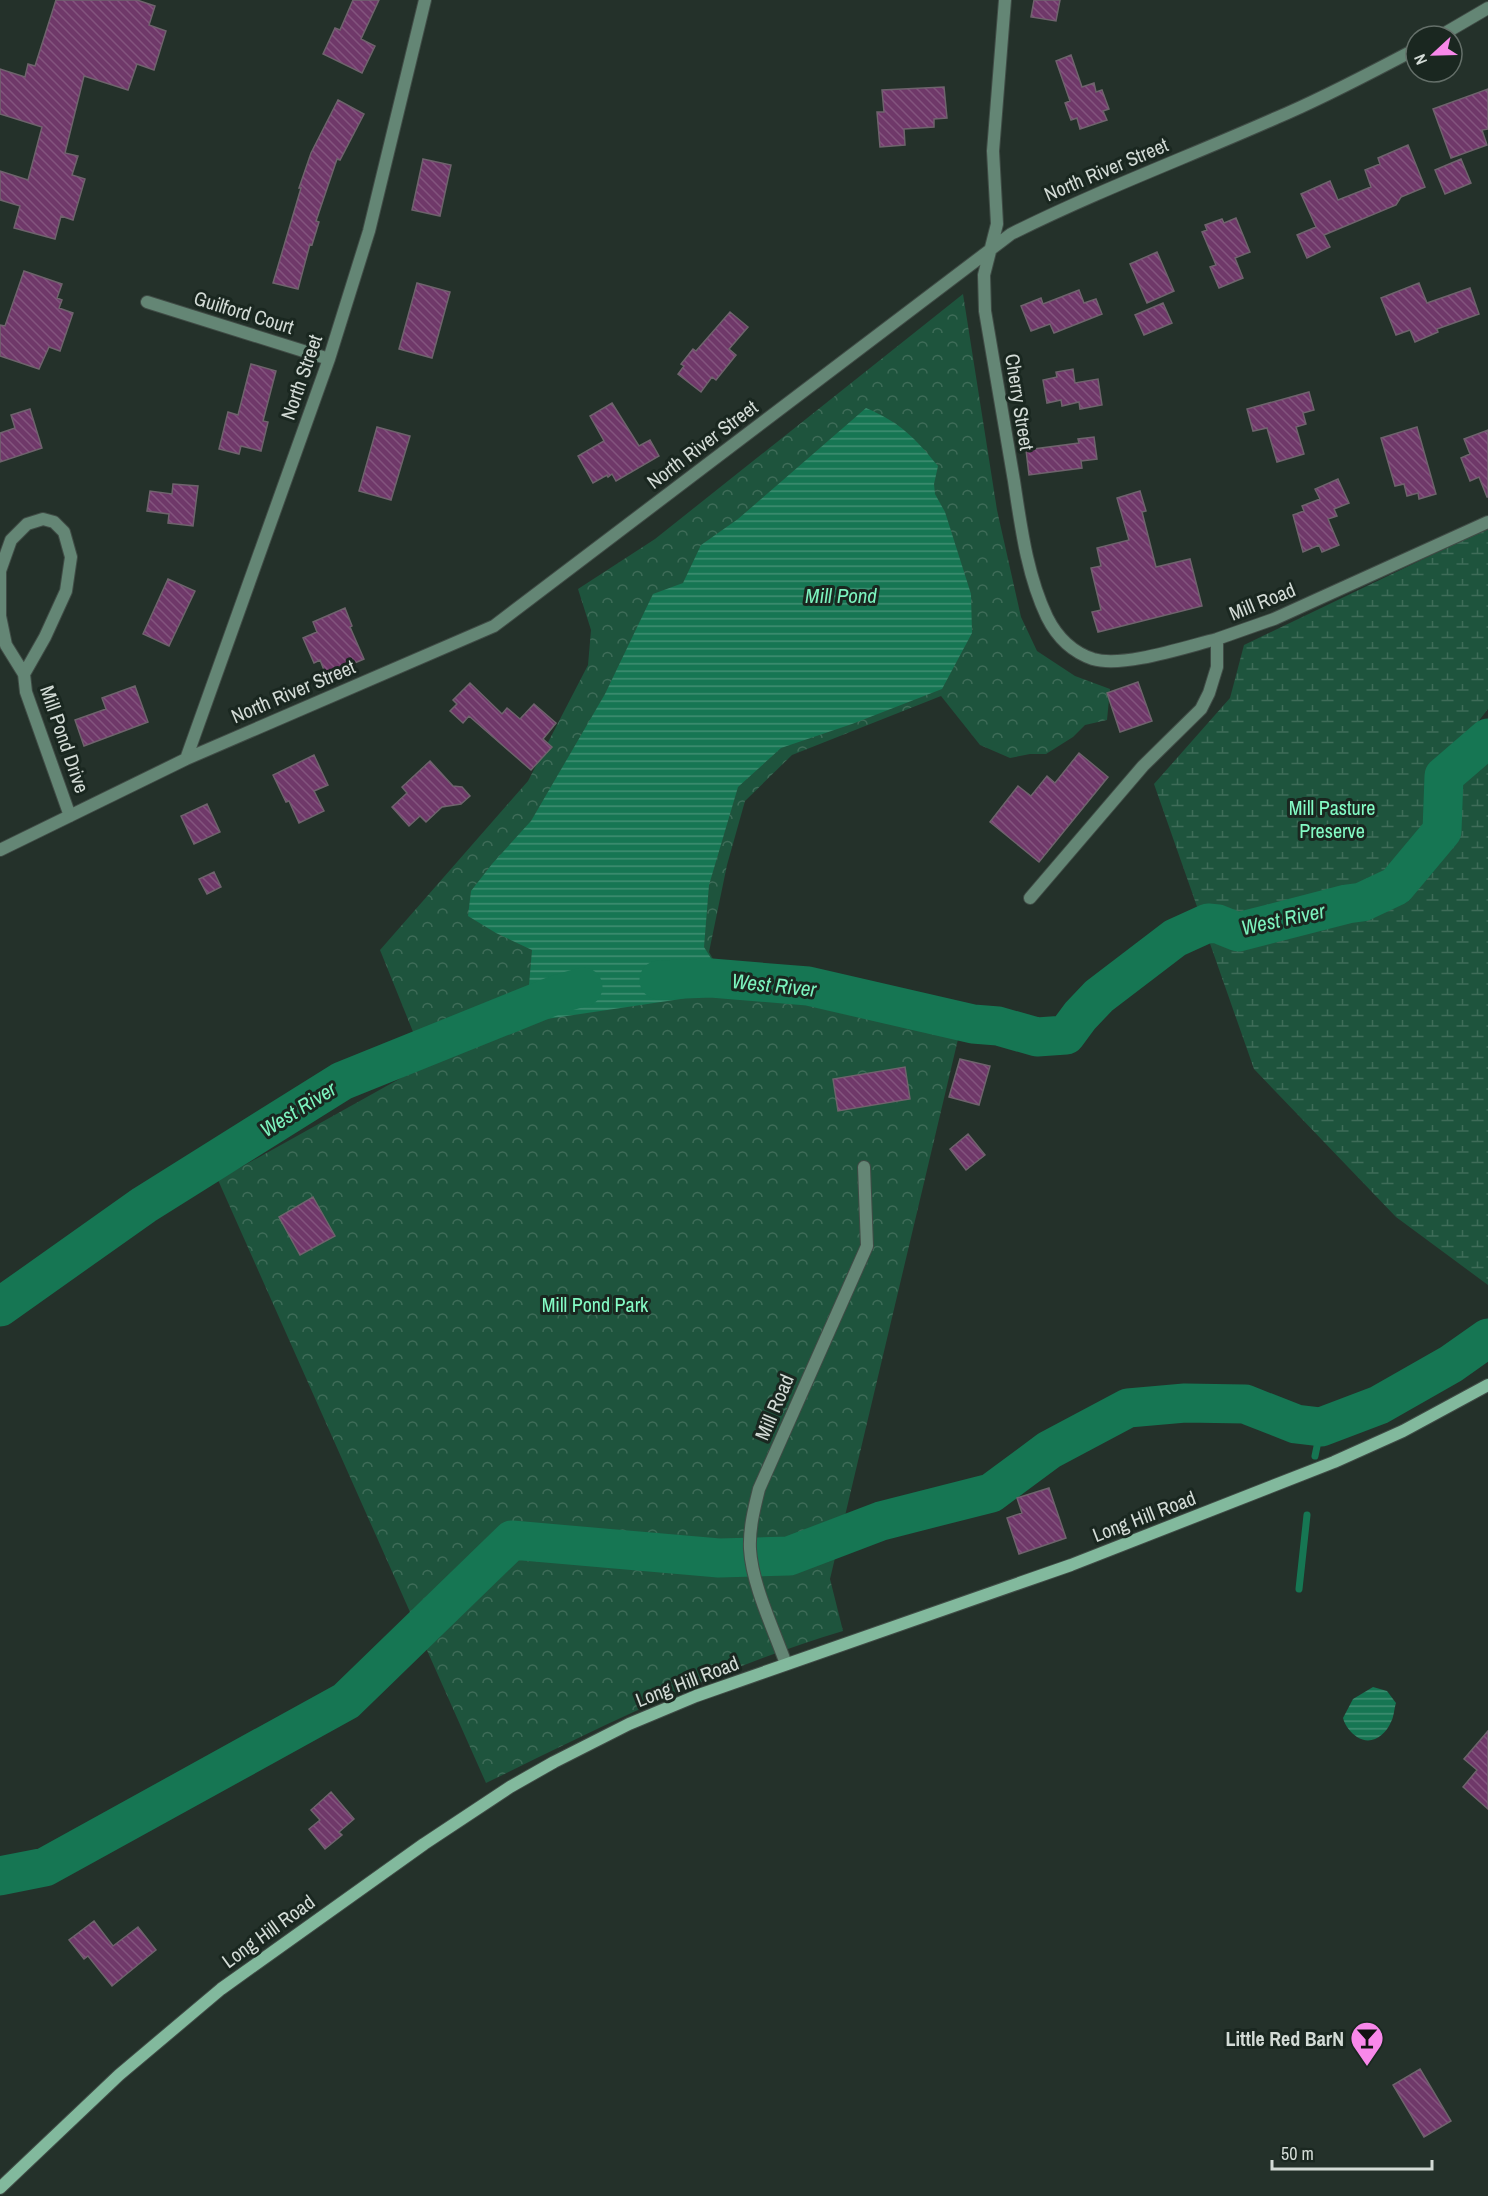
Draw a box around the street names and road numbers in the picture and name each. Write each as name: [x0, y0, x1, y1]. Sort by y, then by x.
street label: North River Street: [1040, 131, 1173, 207]
street label: Guilford Court: [191, 284, 298, 340]
street label: North Street: [274, 330, 328, 423]
street label: Cherry Street: [999, 352, 1041, 453]
street label: North River Street: [641, 393, 763, 495]
street label: Mill Road: [1225, 576, 1299, 626]
street label: North River Street: [227, 653, 360, 729]
street label: Mill Pond Drive: [34, 682, 96, 796]
street label: Mill Road: [748, 1370, 800, 1444]
street label: Long Hill Road: [1089, 1484, 1199, 1548]
street label: Long Hill Road: [632, 1649, 742, 1713]
street label: Long Hill Road: [216, 1888, 320, 1974]

